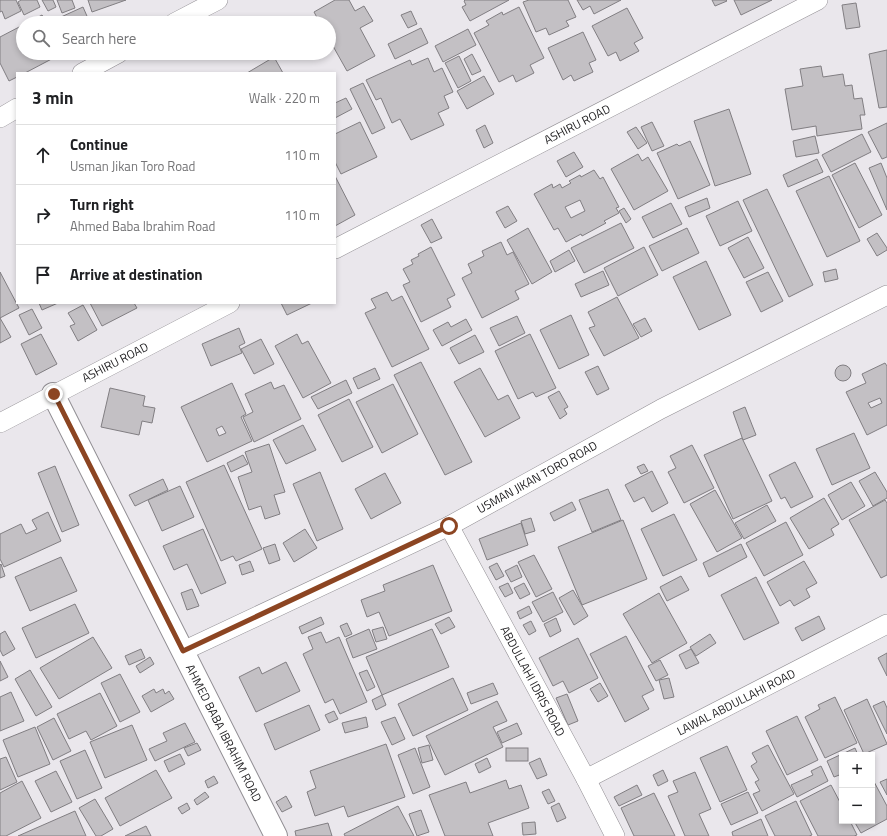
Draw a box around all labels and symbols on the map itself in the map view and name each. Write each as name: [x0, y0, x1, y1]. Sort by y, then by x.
street label: ASHIRU ROAD: [540, 99, 614, 149]
street label: ASHIRU ROAD: [78, 337, 152, 387]
route end: [45, 385, 63, 403]
street label: USMAN JIKAN TORO ROAD: [473, 436, 601, 518]
route start: [440, 517, 458, 535]
street label: ABDULLAHI IDRIS ROAD: [496, 622, 570, 740]
street label: AHMED BABA IBRAHIM ROAD: [181, 661, 267, 805]
street label: LAWAL ABDULLAHI ROAD: [673, 664, 799, 740]

